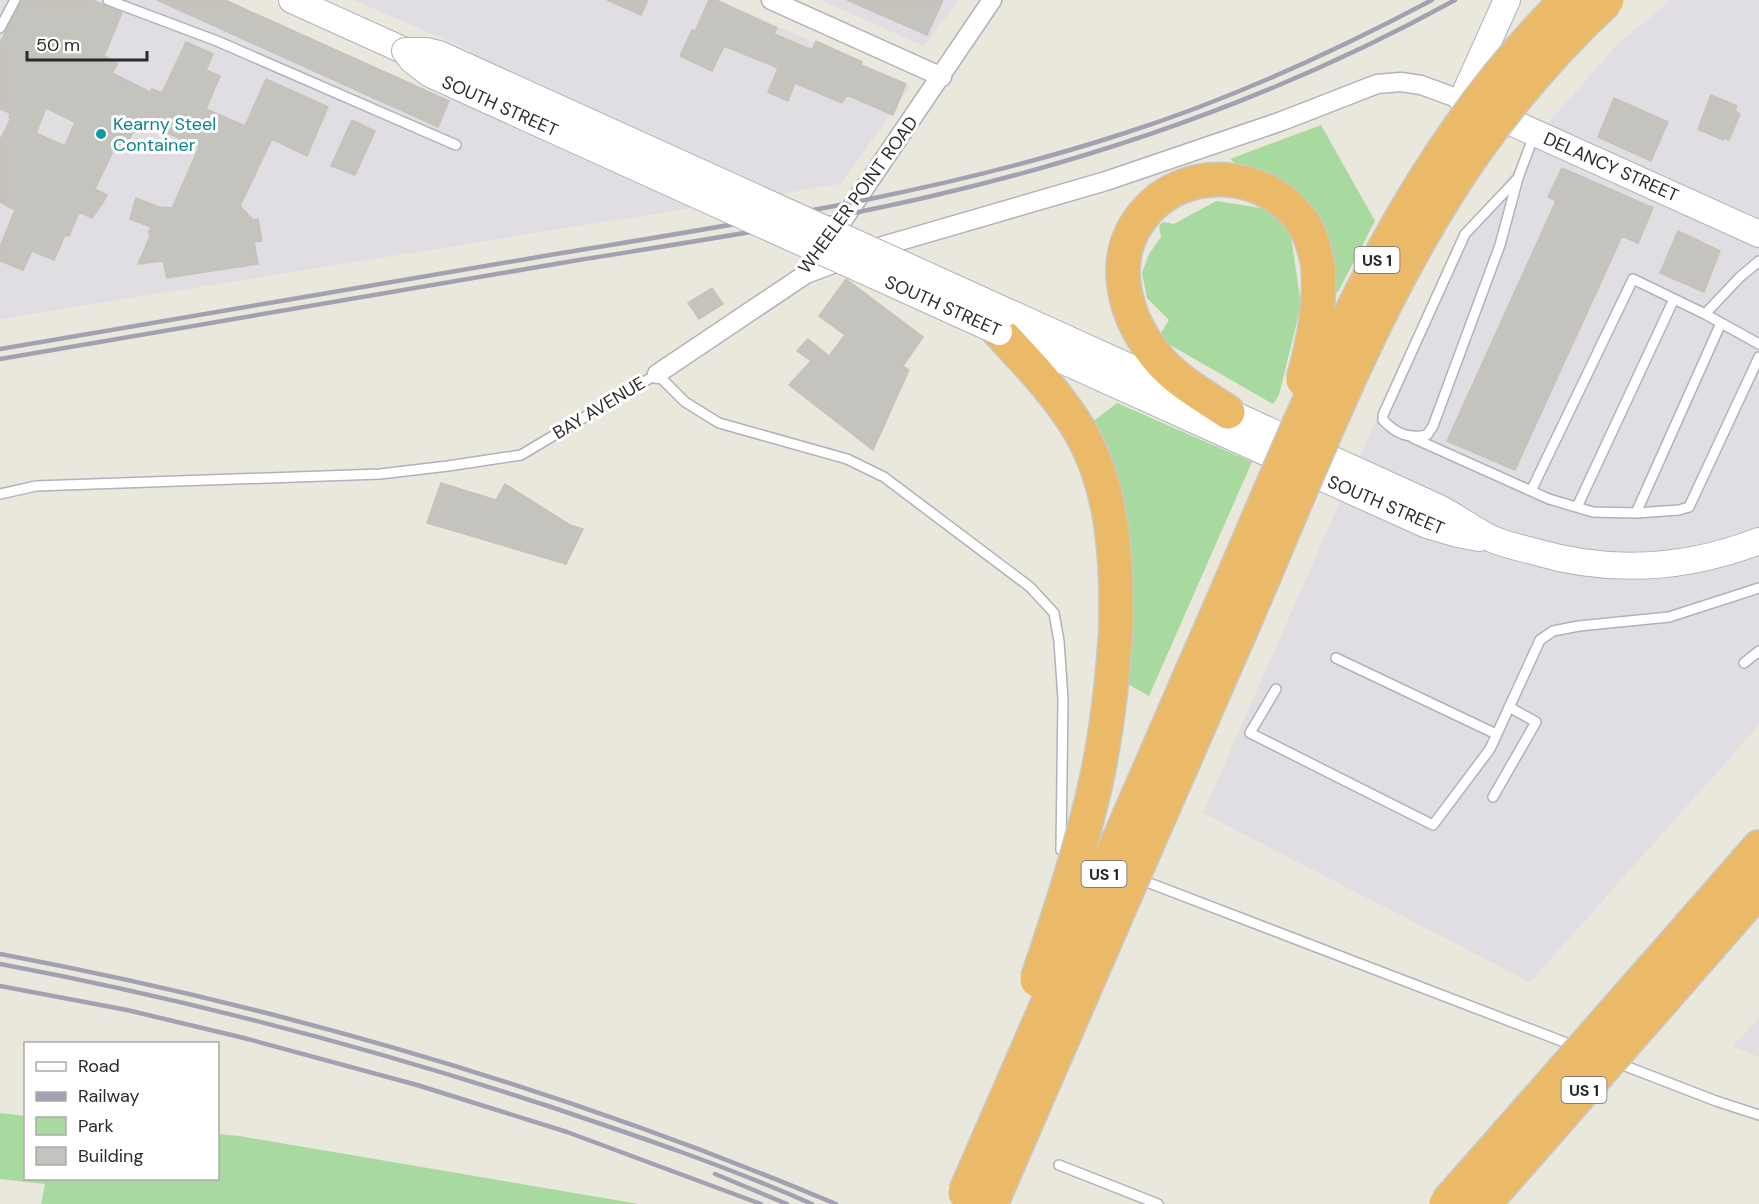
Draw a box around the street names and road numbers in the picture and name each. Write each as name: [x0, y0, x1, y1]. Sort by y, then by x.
street label: SOUTH STREET: [438, 70, 562, 142]
street label: WHEELER POINT ROAD: [793, 111, 923, 279]
street label: DELANCY STREET: [1540, 126, 1682, 208]
road number: US 1: [1354, 247, 1400, 273]
street label: SOUTH STREET: [881, 270, 1005, 342]
street label: BAY AVENUE: [549, 371, 649, 445]
street label: SOUTH STREET: [1324, 470, 1448, 540]
road number: US 1: [1082, 861, 1126, 887]
road number: US 1: [1562, 1077, 1606, 1103]

